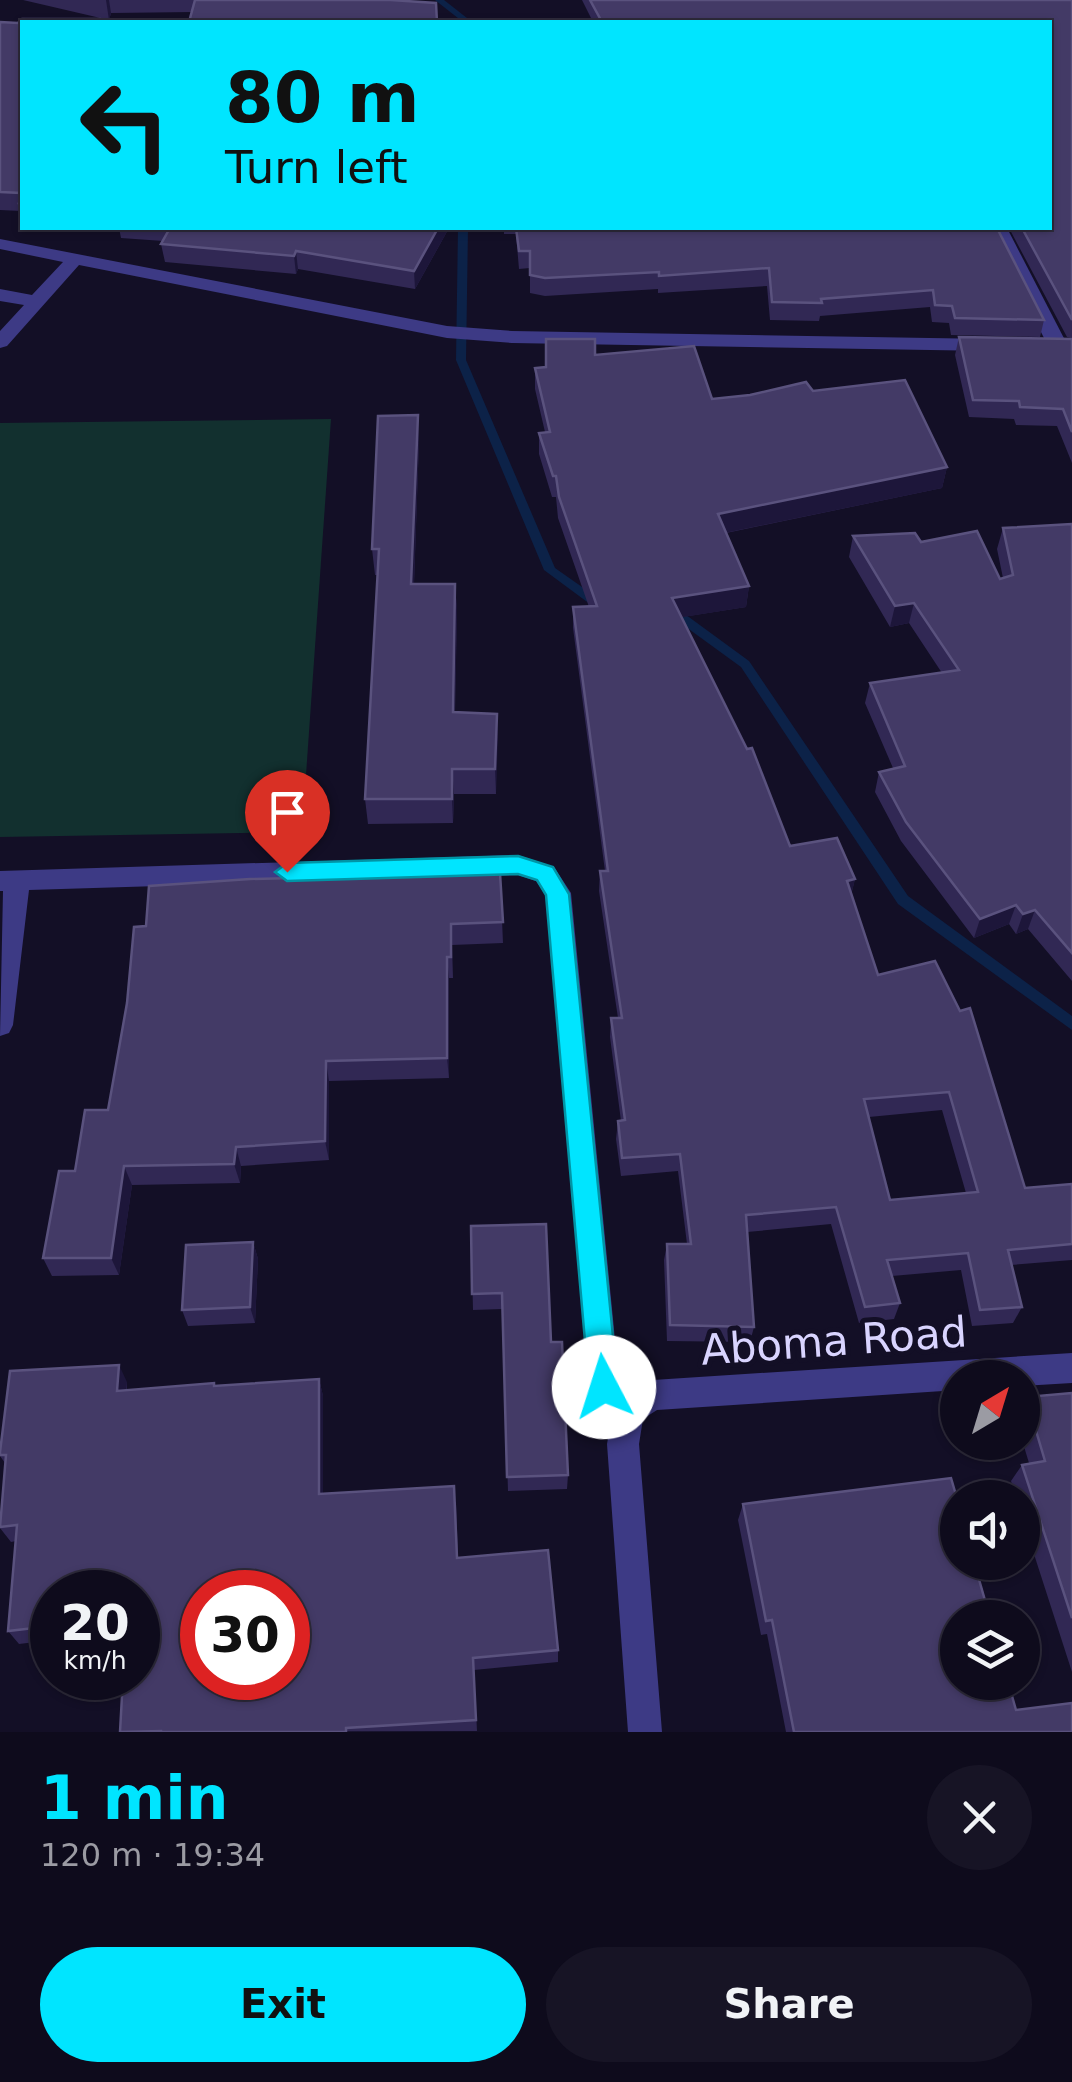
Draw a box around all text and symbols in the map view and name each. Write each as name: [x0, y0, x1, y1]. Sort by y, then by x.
text: 80 m: [225, 57, 420, 139]
icon: left: [60, 60, 190, 190]
text: Turn left: [225, 141, 408, 194]
pin: [245, 770, 330, 873]
icon: arrive: [260, 785, 315, 840]
street label: Aboma Road: [699, 1307, 969, 1375]
position arrow: [552, 1335, 656, 1439]
north arrow: [940, 1360, 1040, 1460]
map controls: [940, 1360, 1040, 1700]
button: sound: [940, 1480, 1040, 1580]
speed limit sign: 30: [180, 1570, 310, 1700]
text: 20: [60, 1594, 130, 1652]
button: layers: [940, 1600, 1040, 1700]
text: km/h: [63, 1646, 127, 1675]
text: 1 min: [40, 1763, 228, 1833]
button: close: [927, 1765, 1032, 1870]
text: 120 m · 19:34: [40, 1836, 265, 1874]
button: Exit: [40, 1947, 526, 2062]
button: Share: [546, 1947, 1032, 2062]

